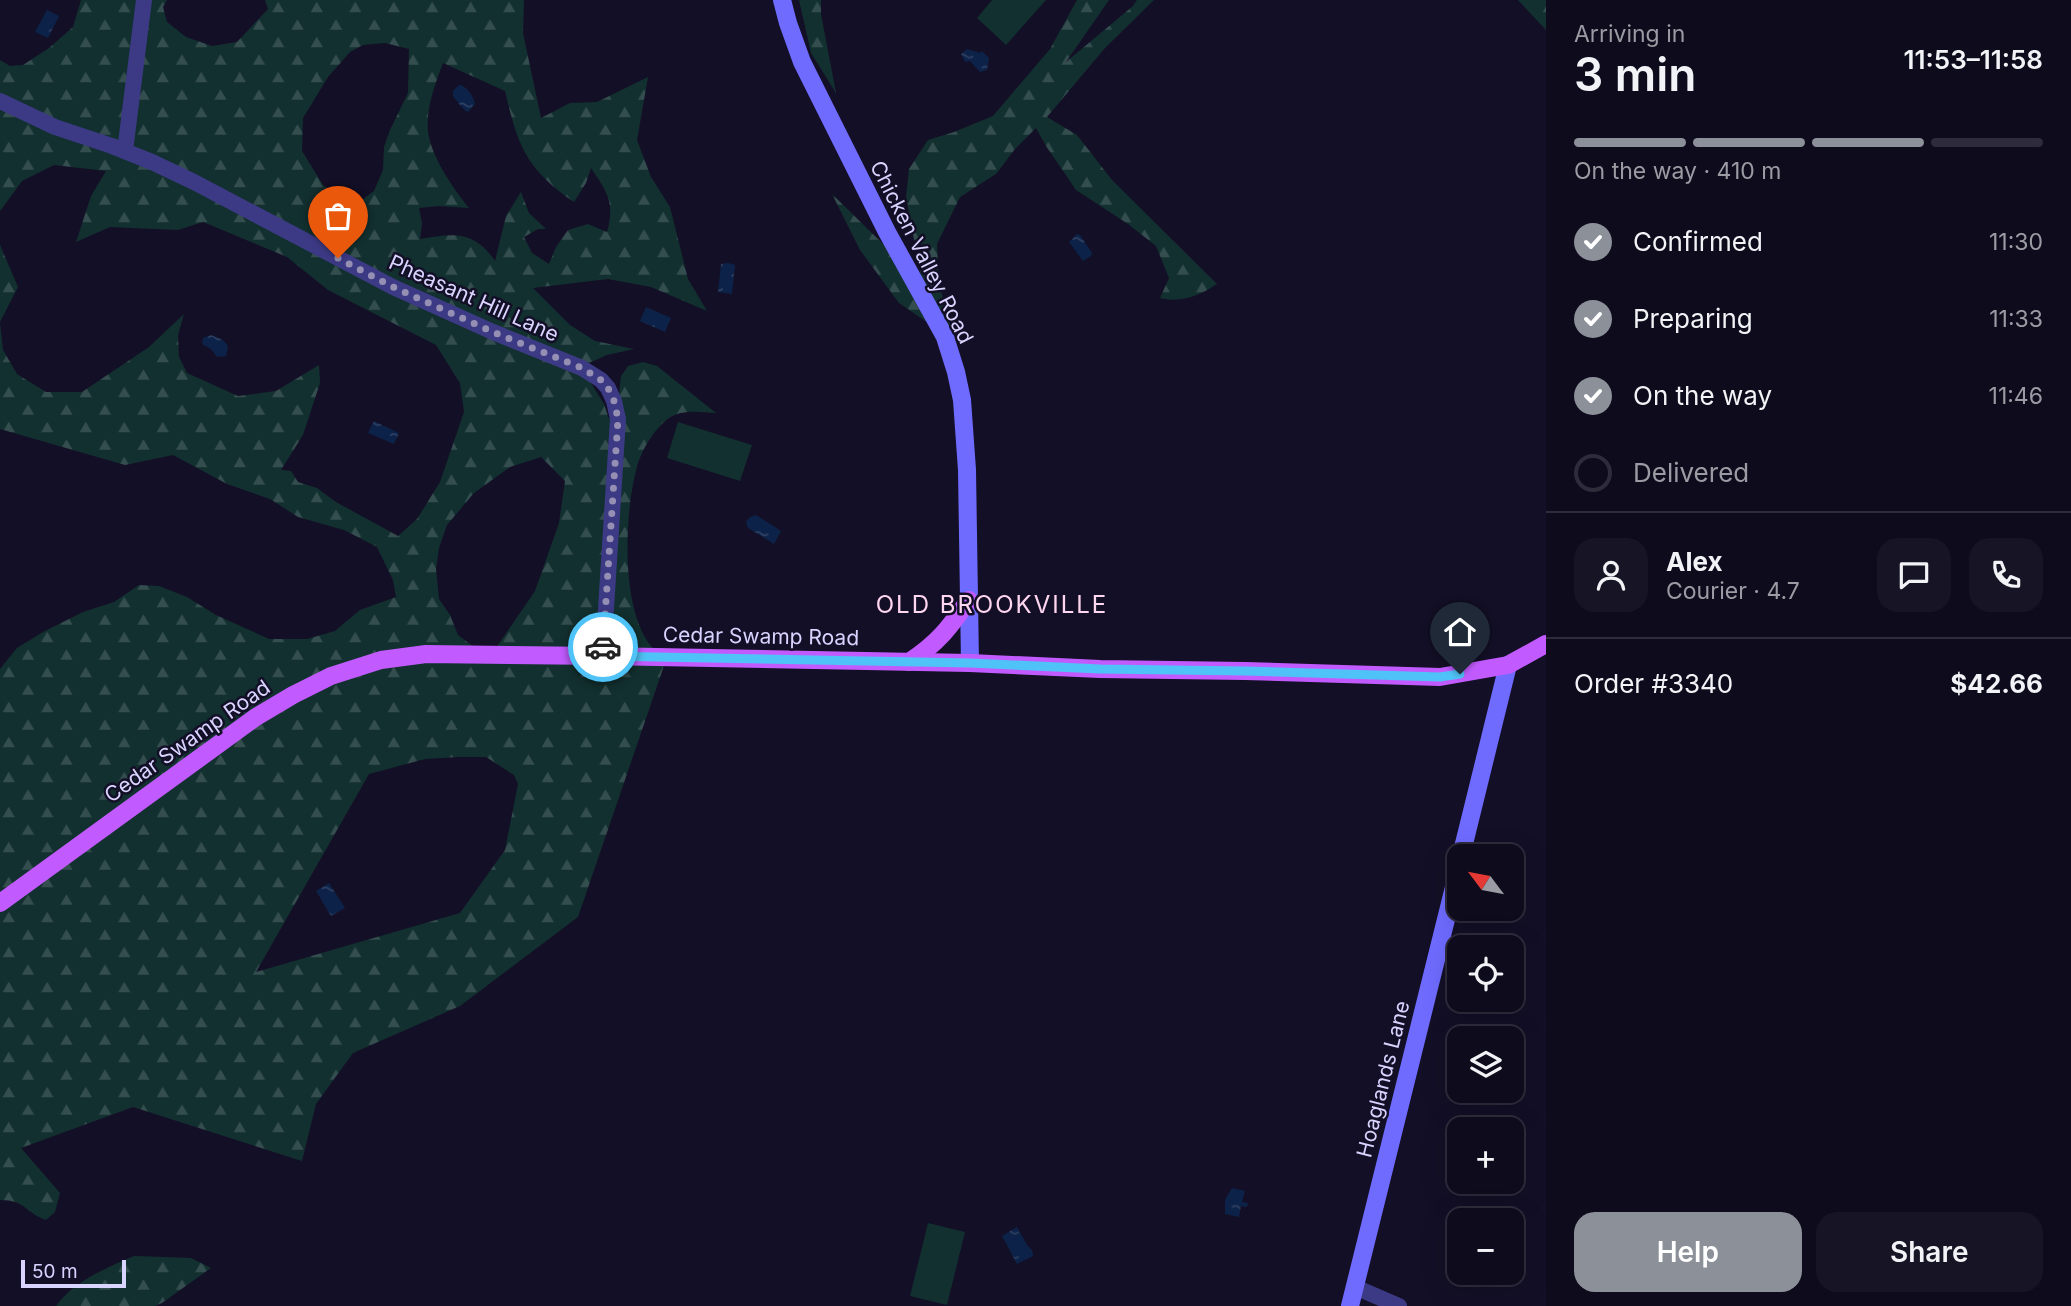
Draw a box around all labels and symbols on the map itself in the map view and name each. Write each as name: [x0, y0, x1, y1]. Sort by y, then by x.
street label: Chicken Valley Road: [865, 156, 979, 348]
pin: [308, 186, 368, 258]
street label: Pheasant Hill Lane: [385, 249, 563, 347]
district label: OLD BROOKVILLE: [876, 590, 1108, 619]
pin: [1430, 602, 1490, 674]
courier: [568, 612, 638, 682]
street label: Cedar Swamp Road: [663, 622, 859, 650]
street label: Cedar Swamp Road: [99, 674, 275, 808]
north arrow: [1447, 844, 1524, 920]
street label: Hoaglands Lane: [1351, 998, 1415, 1160]
scale bar: [21, 1257, 126, 1289]

